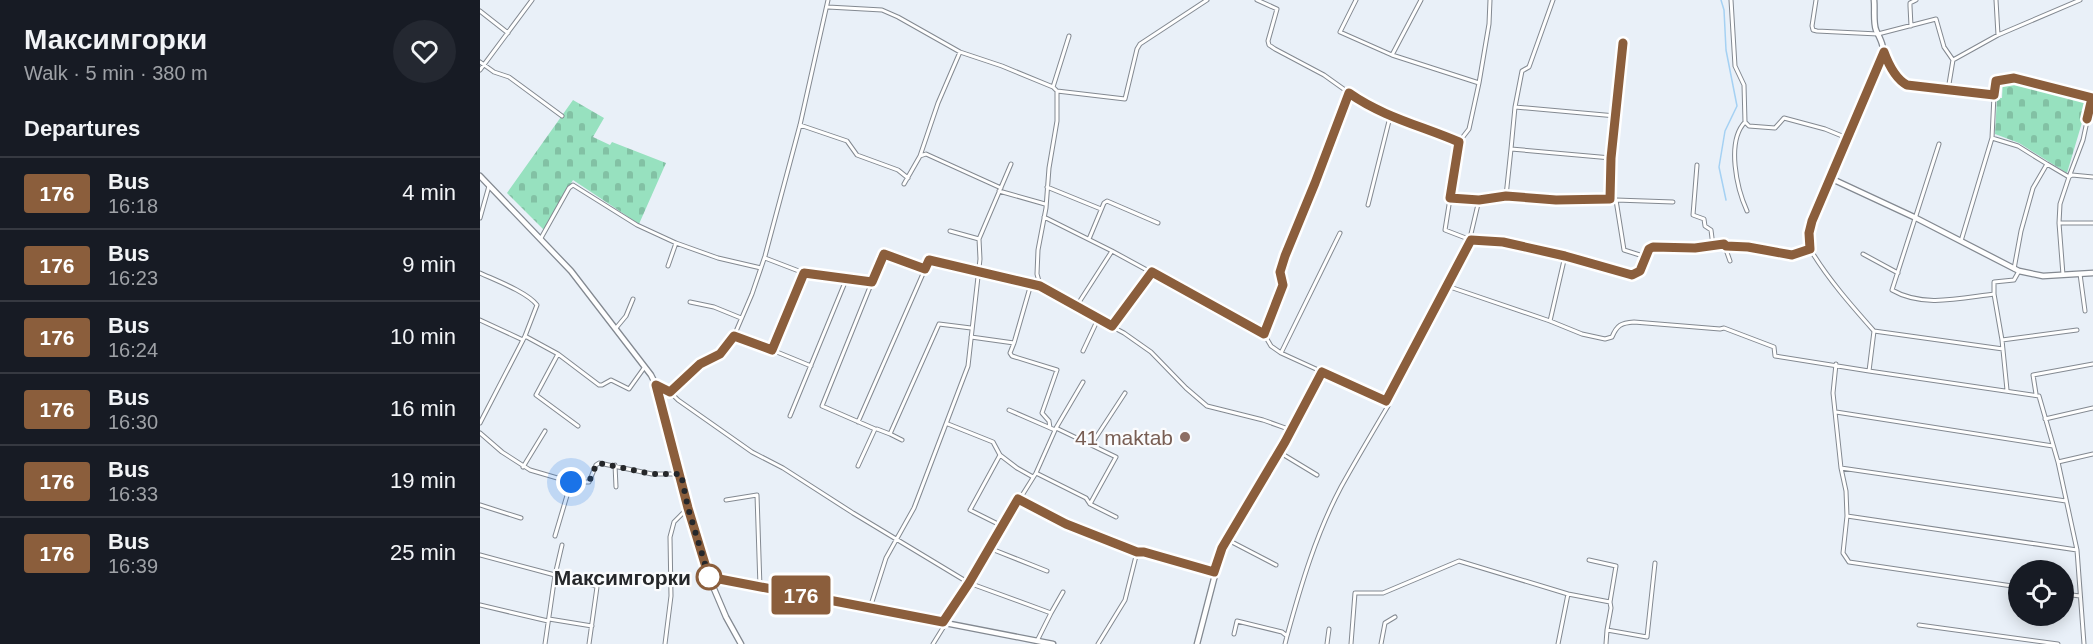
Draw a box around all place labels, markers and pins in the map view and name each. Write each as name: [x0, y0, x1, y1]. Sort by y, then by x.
place label: 41 maktab: [1075, 426, 1173, 449]
marker: 41 maktab: [1178, 430, 1192, 444]
marker: Максимгорки: [696, 564, 722, 590]
place label: Максимгорки: [554, 566, 691, 589]

